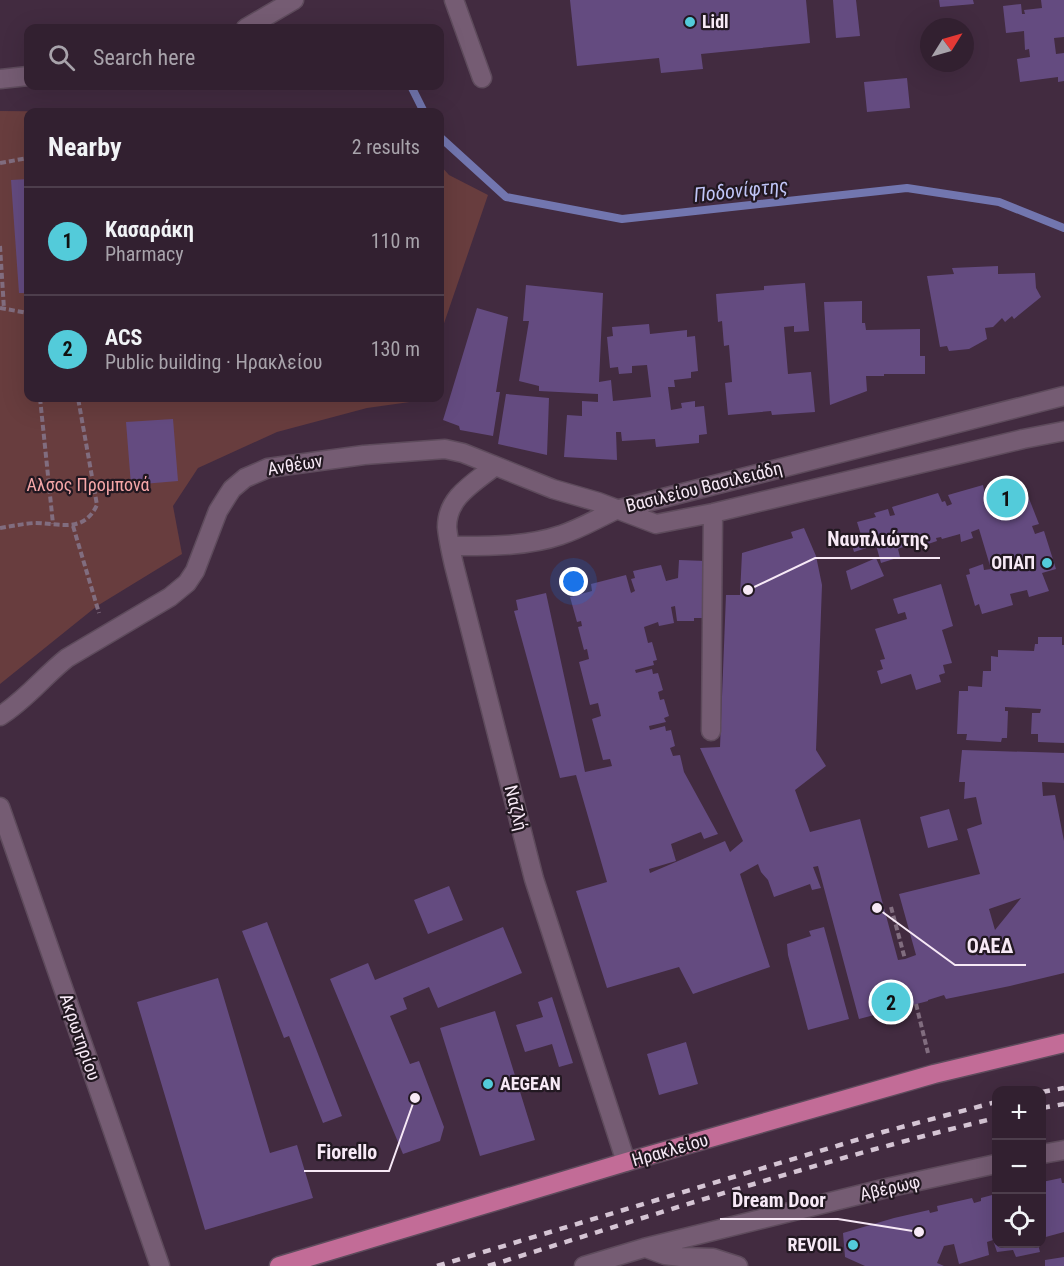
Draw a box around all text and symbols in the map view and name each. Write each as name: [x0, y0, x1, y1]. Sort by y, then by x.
place label: Lidl: [702, 11, 729, 32]
marker: Lidl: [683, 15, 697, 29]
north arrow: [920, 18, 974, 72]
search box: [24, 24, 444, 90]
icon: search: [45, 41, 78, 74]
text: Search here: [93, 45, 195, 70]
text: Nearby: [48, 132, 122, 162]
text: 2 results: [352, 135, 420, 159]
water label: Ποδονίφτης: [693, 173, 789, 207]
text: Κασαράκη: [105, 217, 194, 242]
text: 1: [62, 229, 73, 253]
text: 110 m: [371, 229, 420, 253]
text: Pharmacy: [105, 242, 184, 266]
text: ACS: [105, 325, 142, 350]
text: 2: [62, 337, 73, 361]
text: 130 m: [371, 337, 420, 361]
text: Public building · Ηρακλείου: [105, 350, 322, 374]
street label: Ανθέων: [266, 450, 324, 479]
street label: Βασιλείου Βασιλειάδη: [624, 457, 784, 516]
park label: Αλσος Προμπονά: [27, 474, 150, 495]
pin: 1: [986, 476, 1026, 520]
callout: Ναυπλιώτης: [815, 520, 940, 558]
text: Ναυπλιώτης: [827, 527, 929, 551]
place label: ΟΠΑΠ: [991, 552, 1035, 573]
marker: ΟΠΑΠ: [1040, 556, 1054, 570]
your location: [559, 567, 588, 596]
street label: Ναζλή: [501, 783, 532, 833]
callout: ΟΑΕΔ: [955, 927, 1026, 965]
text: ΟΑΕΔ: [967, 934, 1013, 958]
pin: 2: [872, 980, 910, 1024]
street label: Ακρωτηρίου: [56, 991, 105, 1083]
place label: AEGEAN: [500, 1073, 561, 1094]
marker: AEGEAN: [481, 1077, 495, 1091]
map controls: [992, 1086, 1046, 1248]
button: +: [992, 1086, 1046, 1140]
street label: Ηρακλείου: [629, 1129, 710, 1170]
callout: Fiorello: [304, 1133, 389, 1171]
text: Fiorello: [317, 1140, 377, 1164]
button: −: [992, 1140, 1046, 1194]
street label: Αβέρωφ: [858, 1170, 922, 1205]
callout: Dream Door: [720, 1181, 838, 1219]
text: Dream Door: [732, 1188, 826, 1212]
button: locate: [992, 1194, 1046, 1248]
place label: REVOIL: [788, 1234, 841, 1255]
marker: REVOIL: [846, 1238, 860, 1252]

